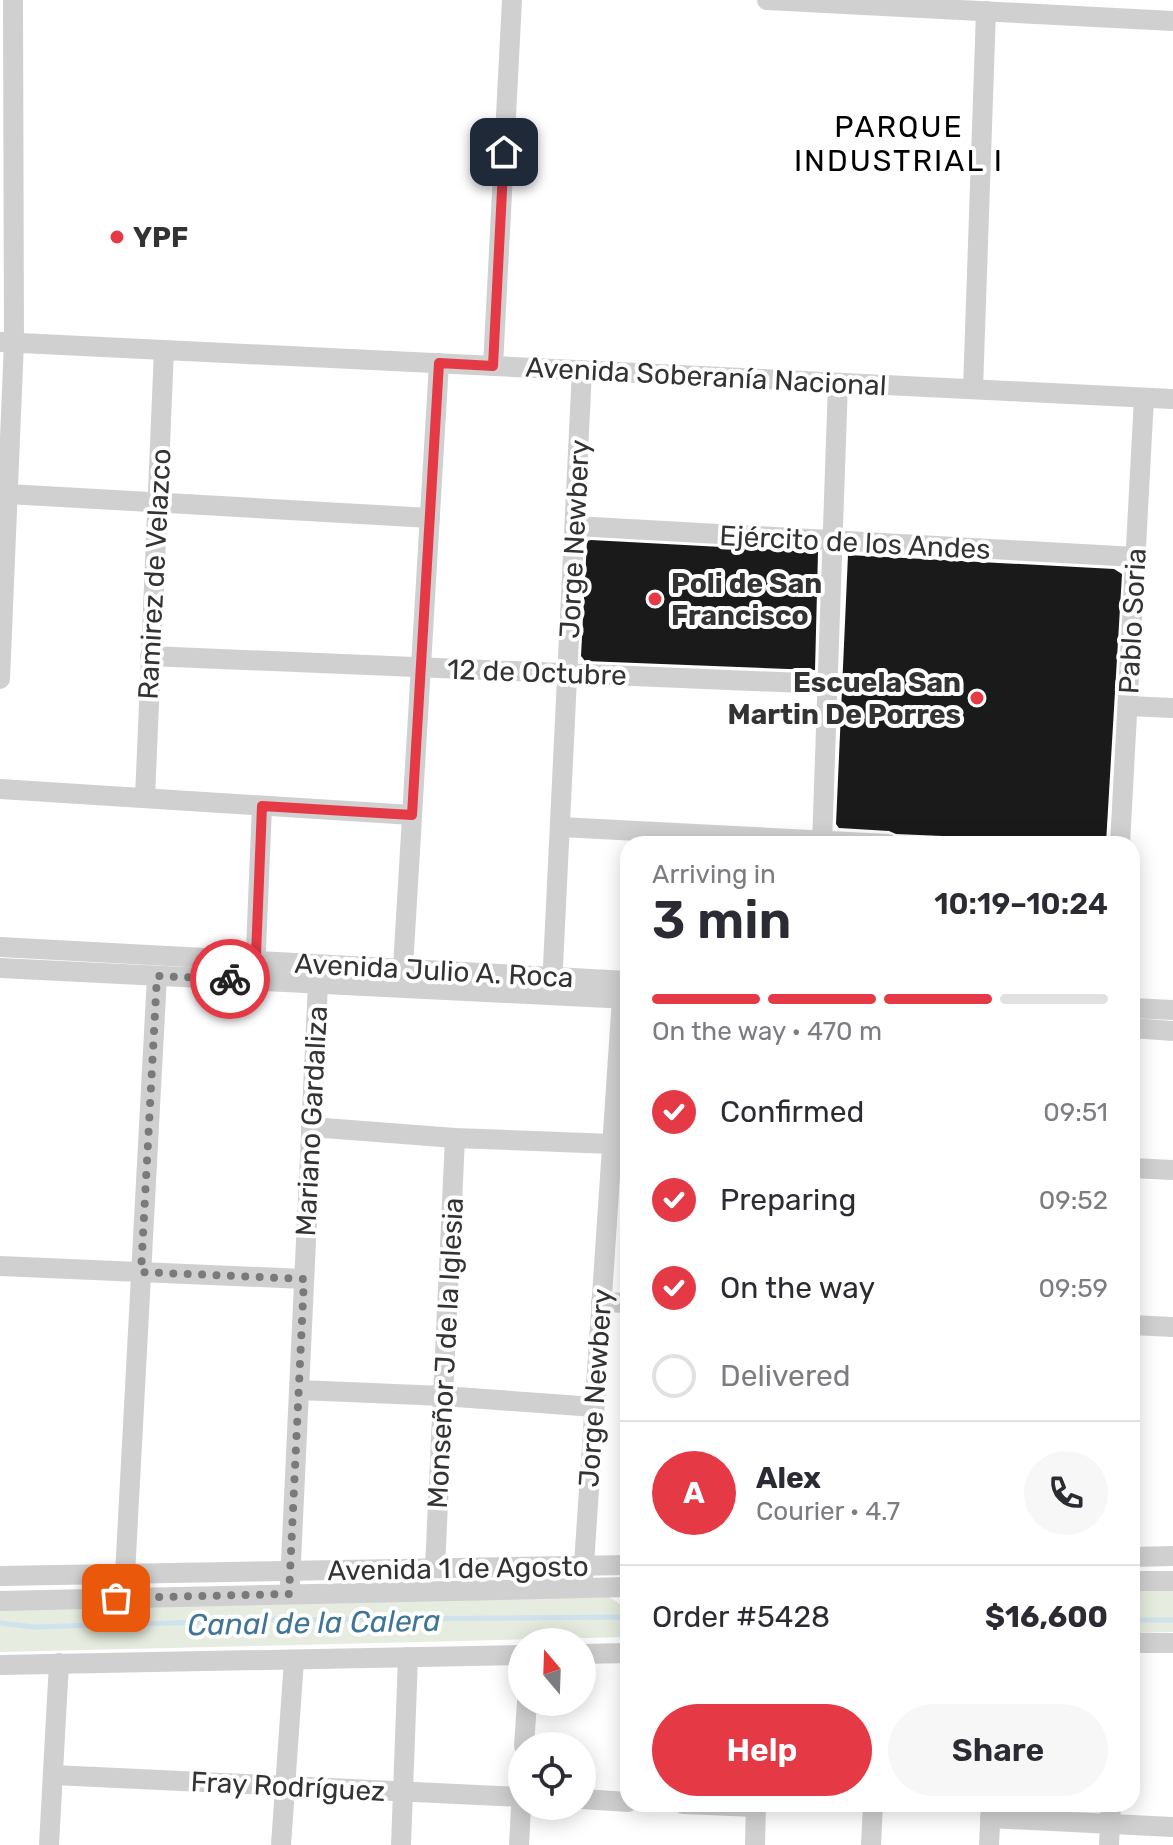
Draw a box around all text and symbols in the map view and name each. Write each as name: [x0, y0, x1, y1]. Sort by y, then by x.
district label: PARQUE INDUSTRIAL I: [794, 109, 1004, 179]
pin: [470, 118, 538, 186]
icon: home: [482, 130, 526, 174]
place label: YPF: [133, 221, 188, 254]
marker: YPF: [108, 228, 126, 246]
street label: Avenida Soberanía Nacional: [525, 351, 887, 402]
street label: Jorge Newbery: [553, 439, 596, 639]
street label: Ramirez de Velazco: [131, 448, 178, 700]
street label: Ejército de los Andes: [719, 519, 991, 566]
street label: Pablo Soria: [1112, 547, 1153, 695]
place label: Poli de San Francisco: [671, 567, 822, 632]
marker: Poli de San Francisco: [646, 590, 664, 608]
street label: 12 de Octubre: [447, 653, 627, 692]
place label: Escuela San Martin De Porres: [728, 666, 961, 731]
marker: Escuela San Martin De Porres: [968, 689, 986, 707]
text: Arriving in: [652, 859, 776, 890]
text: 10:19–10:24: [934, 886, 1108, 922]
text: 3 min: [652, 889, 791, 951]
courier: [190, 939, 270, 1019]
street label: Avenida Julio A. Roca: [294, 947, 574, 994]
icon: bike: [208, 957, 252, 1001]
street label: Mariano Gardaliza: [289, 1005, 334, 1237]
text: On the way · 470 m: [652, 1016, 882, 1047]
icon: check: [652, 1090, 696, 1134]
text: Confirmed: [720, 1094, 864, 1130]
text: 09:51: [1043, 1097, 1108, 1128]
icon: check: [652, 1178, 696, 1222]
text: Preparing: [720, 1182, 856, 1218]
text: 09:52: [1039, 1185, 1108, 1216]
street label: Monseñor J de la Iglesia: [421, 1197, 470, 1509]
icon: check: [652, 1266, 696, 1310]
text: On the way: [720, 1270, 875, 1306]
text: 09:59: [1039, 1273, 1108, 1304]
street label: Jorge Newbery: [572, 1288, 619, 1488]
text: Delivered: [720, 1358, 851, 1394]
button: phone: [1024, 1451, 1108, 1535]
text: Alex: [756, 1460, 821, 1496]
text: A: [683, 1475, 705, 1511]
text: Courier · 4.7: [756, 1496, 900, 1527]
street label: Avenida 1 de Agosto: [327, 1550, 589, 1587]
pin: [82, 1564, 150, 1632]
icon: bag: [94, 1576, 138, 1620]
text: Order #5428: [652, 1599, 830, 1635]
text: $16,600: [985, 1599, 1108, 1635]
water label: Canal de la Calera: [187, 1603, 441, 1643]
north arrow: [508, 1628, 596, 1716]
map controls: [508, 1628, 596, 1820]
button: Help: [652, 1704, 872, 1796]
button: Share: [888, 1704, 1108, 1796]
button: locate: [508, 1732, 596, 1820]
street label: Fray Rodríguez: [190, 1765, 386, 1808]

